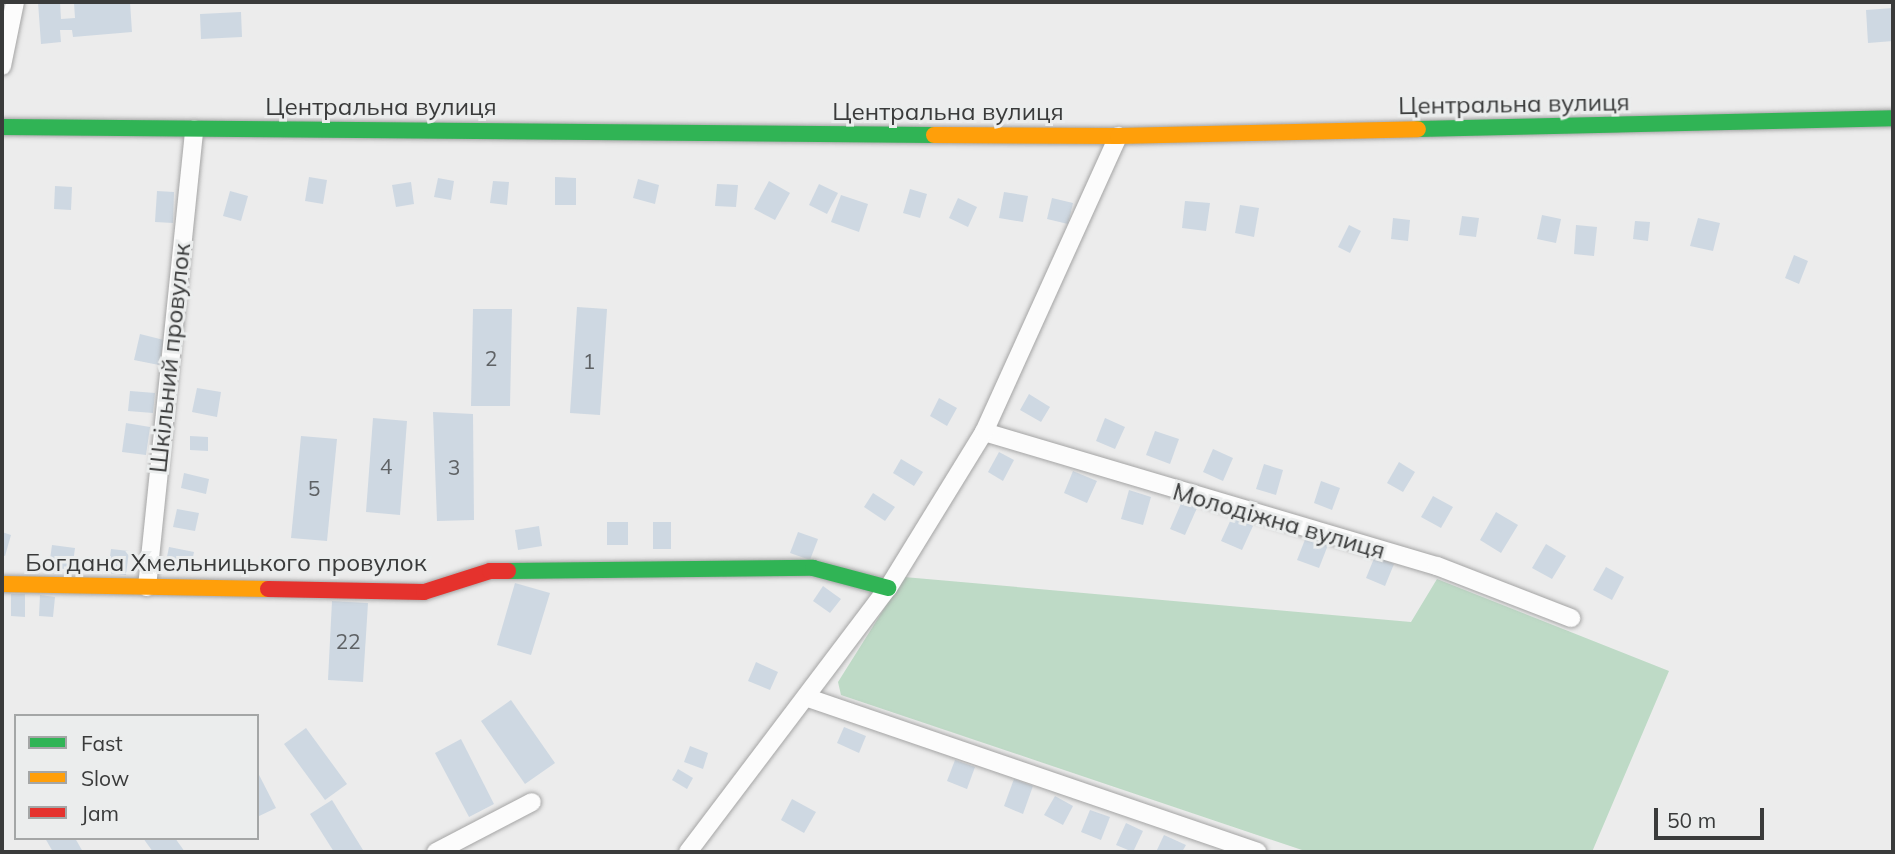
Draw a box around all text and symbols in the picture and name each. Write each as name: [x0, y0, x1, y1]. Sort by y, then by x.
street label: Центральна вулиця: [1398, 88, 1630, 120]
street label: Центральна вулиця: [265, 93, 497, 121]
street label: Центральна вулиця: [832, 98, 1064, 126]
street label: Шкільний провулок: [144, 242, 196, 474]
house number: 2: [485, 345, 497, 371]
house number: 1: [583, 348, 595, 374]
house number: 4: [380, 453, 392, 479]
house number: 3: [448, 454, 460, 480]
house number: 5: [308, 475, 320, 501]
street label: Молодіжна вулиця: [1170, 477, 1388, 565]
street label: Богдана Хмельницького провулок: [25, 549, 427, 577]
house number: 22: [335, 628, 361, 654]
legend: [14, 714, 259, 840]
text: Fast: [81, 730, 123, 756]
text: Slow: [81, 765, 129, 791]
scale bar: [1657, 794, 1767, 838]
text: Jam: [81, 800, 119, 826]
text: 50 m: [1667, 807, 1716, 833]

